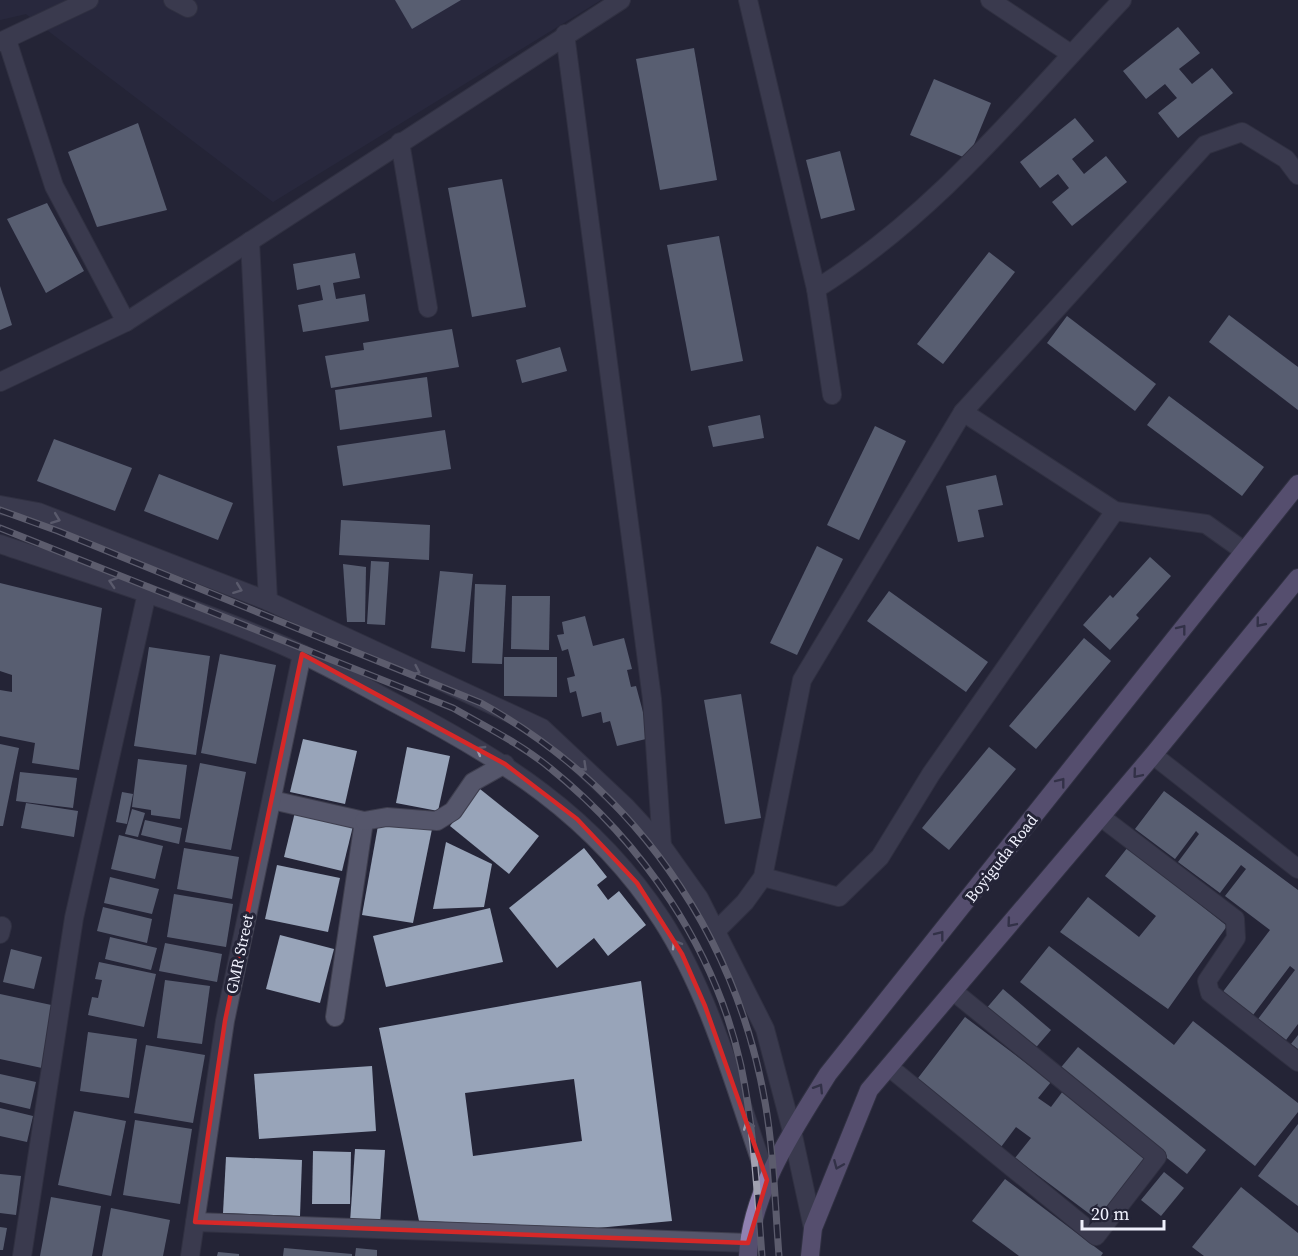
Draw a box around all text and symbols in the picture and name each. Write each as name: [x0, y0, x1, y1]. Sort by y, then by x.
one-way arrow: [51, 512, 61, 525]
one-way arrow: [108, 576, 119, 589]
one-way arrow: [233, 582, 243, 595]
one-way arrow: [1257, 616, 1268, 627]
one-way arrow: [1174, 625, 1185, 636]
one-way arrow: [409, 663, 420, 675]
one-way arrow: [476, 745, 486, 757]
one-way arrow: [575, 759, 586, 770]
one-way arrow: [1133, 767, 1144, 778]
one-way arrow: [1053, 778, 1064, 789]
street label: Boyiguda Road: [960, 809, 1042, 907]
street label: GMR Street: [220, 911, 258, 996]
one-way arrow: [1007, 916, 1018, 927]
one-way arrow: [932, 931, 943, 942]
one-way arrow: [672, 939, 683, 950]
one-way arrow: [812, 1084, 823, 1095]
one-way arrow: [742, 1120, 755, 1130]
one-way arrow: [833, 1158, 845, 1169]
scale bar: [1082, 1193, 1164, 1231]
text: 20 m: [1091, 1201, 1129, 1226]

